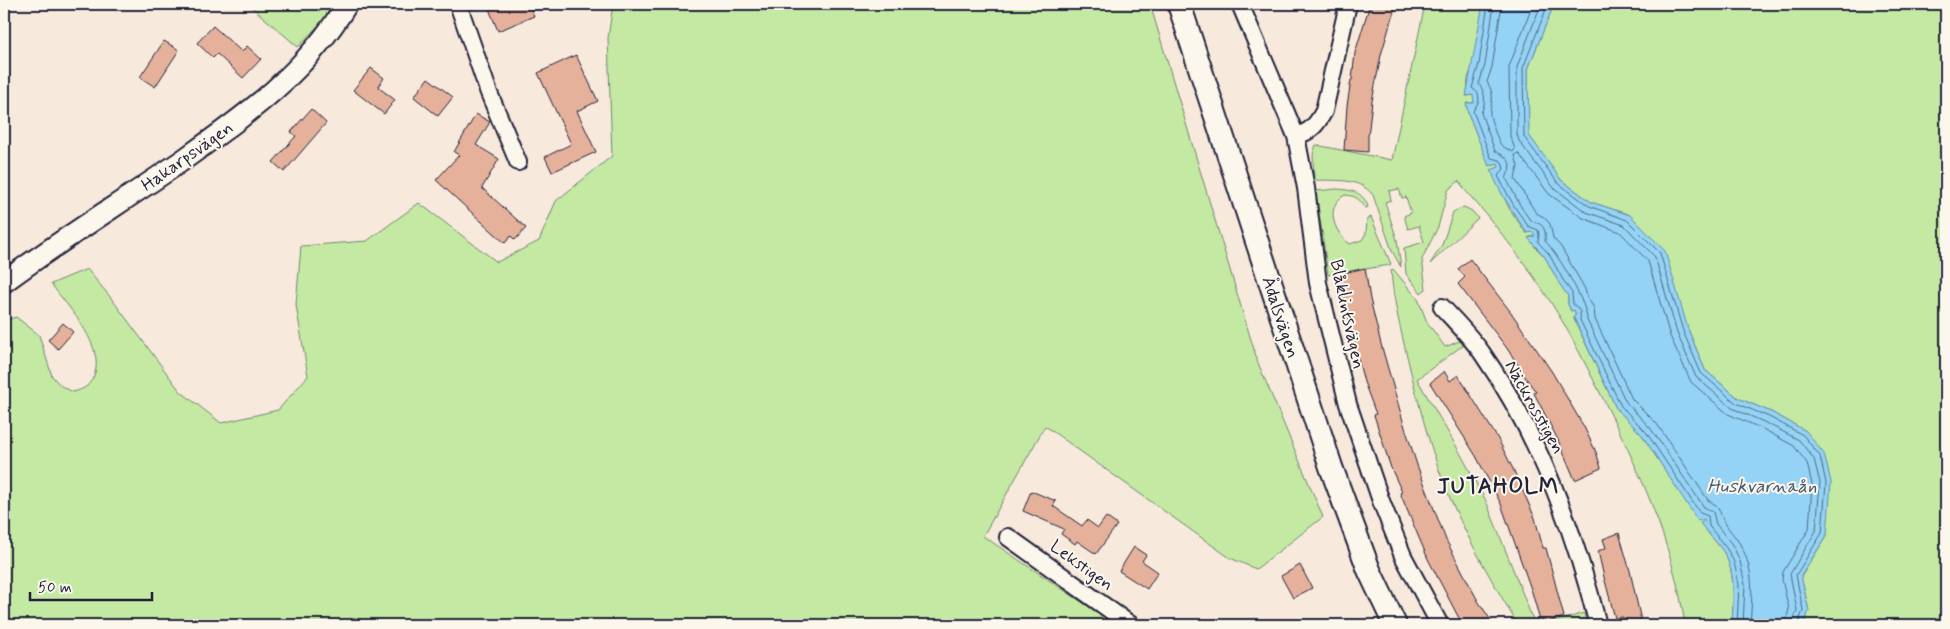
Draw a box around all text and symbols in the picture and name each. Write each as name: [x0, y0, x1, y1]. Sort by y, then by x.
street label: Hakarpsvägen: [137, 116, 238, 197]
street label: Blåklintsvägen: [1324, 257, 1370, 371]
street label: Ådalsvägen: [1256, 273, 1305, 361]
street label: Näckrosstigen: [1499, 356, 1570, 459]
district label: JUTAHOLM: [1437, 473, 1559, 501]
water label: Huskvarnaån: [1707, 474, 1817, 499]
street label: Lekstigen: [1045, 535, 1118, 597]
scale bar: [30, 569, 152, 601]
text: 50 m: [38, 578, 72, 598]

